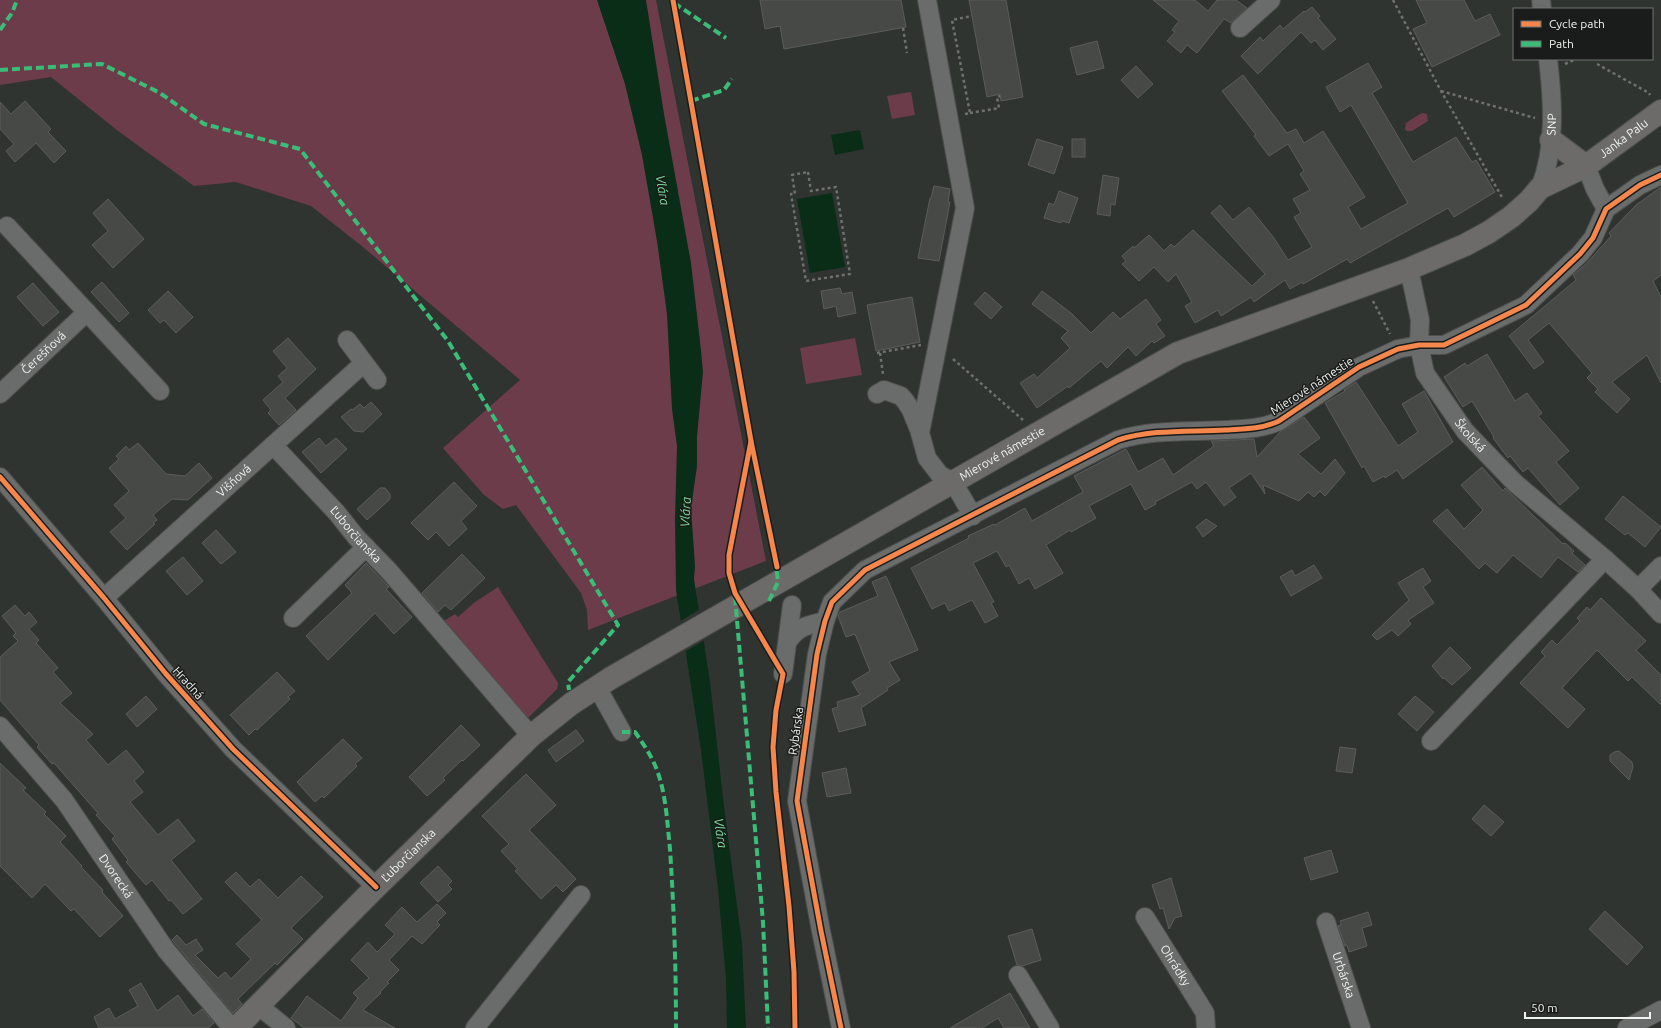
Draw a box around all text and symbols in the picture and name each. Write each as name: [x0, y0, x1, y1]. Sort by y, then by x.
legend: [1513, 8, 1653, 60]
text: Cycle path: [1549, 17, 1605, 30]
text: Path: [1549, 37, 1574, 50]
street label: SNP: [1544, 113, 1558, 136]
street label: Janka Palu: [1596, 116, 1650, 160]
water label: Vlára: [653, 174, 673, 206]
street label: Čerešňová: [18, 328, 68, 377]
street label: Mierové námestie: [1268, 354, 1356, 417]
street label: Školská: [1453, 416, 1488, 454]
street label: Mierové námestie: [957, 424, 1047, 483]
street label: Višňová: [214, 461, 253, 499]
water label: Vlára: [677, 496, 693, 528]
street label: Ľuborčianska: [328, 503, 384, 565]
street label: Hradná: [170, 664, 206, 702]
street label: Rybárska: [786, 706, 805, 756]
water label: Vlára: [712, 817, 730, 849]
street label: Ľuborčianska: [378, 826, 438, 884]
street label: Dvorecká: [97, 851, 136, 900]
street label: Ohrádky: [1158, 942, 1193, 988]
street label: Urbárska: [1330, 950, 1358, 1000]
scale bar: [1525, 994, 1650, 1020]
text: 50 m: [1531, 1001, 1558, 1014]

